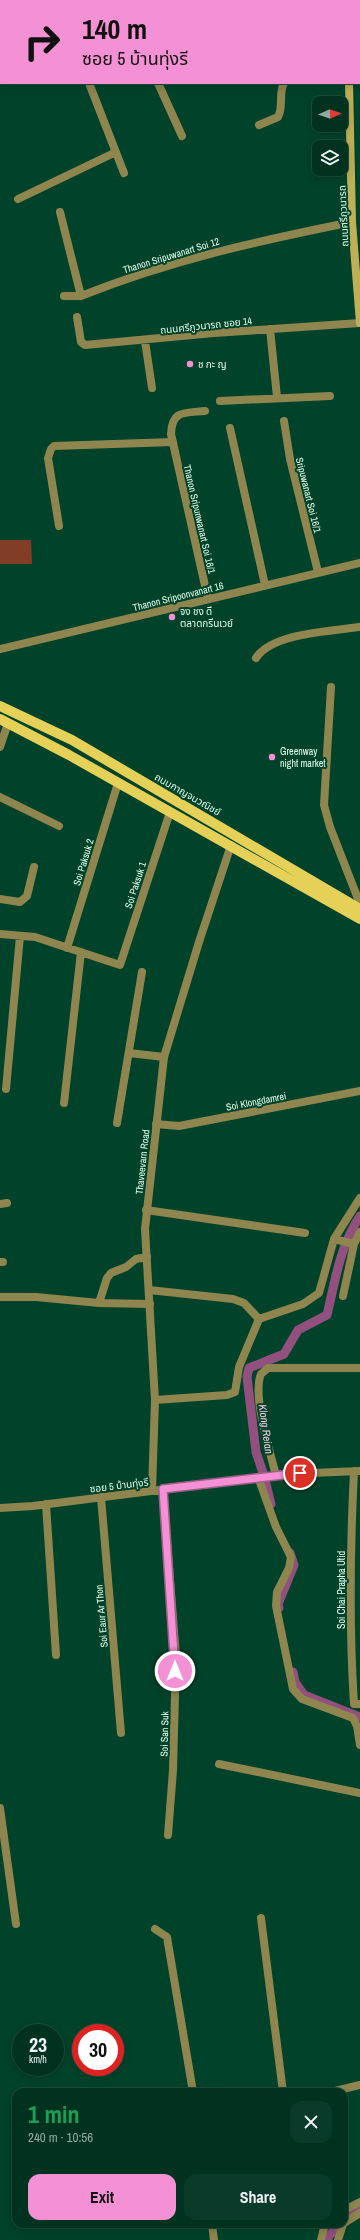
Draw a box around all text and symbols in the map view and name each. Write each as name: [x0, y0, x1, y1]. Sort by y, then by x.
text: 140 m: [82, 10, 147, 48]
icon: right: [16, 16, 68, 68]
text: ซอย 5 บ้านทุ่งรี: [82, 46, 188, 71]
north arrow: [312, 96, 348, 132]
map controls: [312, 96, 348, 176]
button: layers: [312, 140, 348, 176]
street label: ถนนศรีภูวนารถ: [335, 185, 352, 247]
street label: Thanon Sripuwanart Soi 12: [121, 234, 221, 276]
street label: ถนนศรีภูวนารถ ซอย 14: [159, 314, 253, 337]
place label: ช กะ ญ: [198, 358, 227, 371]
marker: ช กะ ญ: [185, 359, 195, 369]
street label: Sripuwanart Soi 16/1: [293, 456, 324, 534]
street label: Thanon Sripunwanart Soi 16/1: [181, 463, 219, 575]
street label: Thanon Sripoonvanart 16: [131, 579, 225, 614]
place label: จง ชง ดี ตลาดกรีนเวย์: [180, 605, 233, 630]
marker: จง ชง ดี ตลาดกรีนเวย์: [167, 612, 177, 622]
place label: Greenway night market: [280, 745, 326, 770]
marker: Greenway night market: [267, 752, 277, 762]
street label: ถนนกาญจนวณิชย์: [152, 770, 223, 819]
street label: Soi Paksuk 2: [70, 837, 97, 887]
street label: Soi Paksuk 1: [122, 860, 149, 910]
street label: Soi Klongdamrei: [225, 1089, 287, 1114]
street label: Thaveevarn Road: [133, 1129, 152, 1195]
water label: Klong Reian: [256, 1403, 276, 1455]
pin: [283, 1456, 317, 1490]
icon: arrive: [289, 1462, 311, 1484]
street label: ซอย 5 บ้านทุ่งรี: [89, 1475, 150, 1496]
street label: Soi Chai Prapha Utid: [335, 1551, 348, 1629]
street label: Soi Eaur Ar Thon: [92, 1584, 111, 1648]
position arrow: [154, 1650, 196, 1692]
street label: Soi San Suk: [158, 1710, 171, 1757]
speed limit sign: 30: [72, 2024, 124, 2076]
text: 23: [29, 2031, 47, 2058]
text: km/h: [29, 2053, 47, 2066]
text: 1 min: [28, 2098, 79, 2130]
button: close: [290, 2101, 332, 2143]
text: 240 m · 10:56: [28, 2129, 93, 2146]
button: Exit: [28, 2174, 176, 2220]
button: Share: [184, 2174, 332, 2220]

